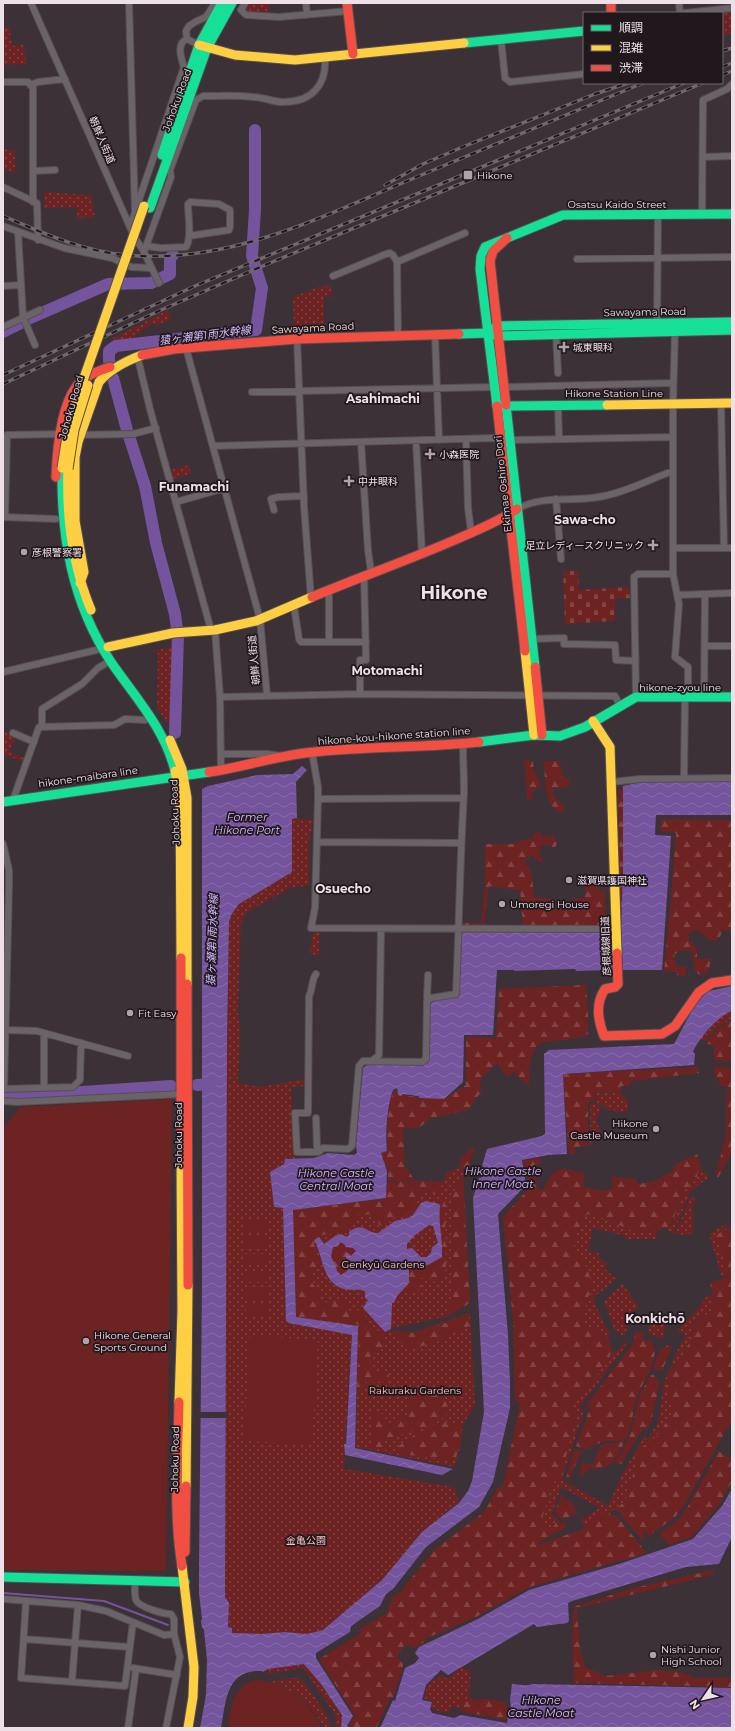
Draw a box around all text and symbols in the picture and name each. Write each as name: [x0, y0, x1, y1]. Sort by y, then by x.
legend: [583, 12, 723, 84]
text: 順調: [619, 20, 643, 35]
text: 混雑: [619, 40, 643, 55]
text: 渋滞: [619, 60, 643, 75]
street label: Johoku Road: [159, 67, 194, 134]
street label: 朝鮮人街道: [86, 114, 118, 166]
marker: Hikone: [462, 169, 474, 181]
place label: Hikone: [477, 169, 513, 182]
street label: Osatsu Kaido Street: [568, 198, 666, 211]
street label: Sawayama Road: [604, 305, 686, 319]
street label: Sawayama Road: [271, 319, 355, 337]
water label: 猿ヶ瀬第1雨水幹線: [158, 322, 253, 348]
marker: 城東眼科: [558, 341, 570, 353]
place label: 城東眼科: [573, 341, 613, 354]
street label: Johoku Road: [55, 374, 86, 441]
street label: Hikone Station Line: [565, 387, 663, 400]
district label: Asahimachi: [345, 391, 420, 406]
street label: Ekimae Oshiro Dori: [491, 435, 515, 533]
marker: 小森医院: [424, 448, 436, 460]
place label: 小森医院: [439, 448, 479, 461]
marker: 中井眼科: [343, 475, 355, 487]
place label: 中井眼科: [358, 475, 398, 488]
district label: Funamachi: [159, 479, 229, 494]
district label: Sawa-cho: [554, 512, 616, 527]
place label: 足立レディースクリニック: [525, 539, 644, 552]
marker: 足立レディースクリニック: [647, 539, 659, 551]
place label: 彦根警察署: [32, 546, 82, 559]
marker: 彦根警察署: [19, 547, 29, 557]
district label: Hikone: [421, 582, 488, 604]
street label: 朝鮮人街道: [245, 635, 263, 685]
district label: Motomachi: [351, 663, 423, 678]
street label: hikone-zyou line: [639, 681, 721, 694]
street label: hikone-kou-hikone station line: [317, 724, 471, 748]
street label: hikone-maibara line: [37, 764, 139, 790]
street label: Johoku Road: [167, 779, 183, 846]
water label: Former Hikone Port: [214, 810, 280, 837]
place label: 滋賀県護国神社: [577, 874, 647, 887]
marker: 滋賀県護国神社: [564, 875, 574, 885]
district label: Osuecho: [315, 881, 371, 896]
water label: 猿ヶ瀬第1雨水幹線: [203, 892, 221, 986]
place label: Umoregi House: [510, 898, 589, 911]
marker: Umoregi House: [497, 899, 507, 909]
street label: 彦根城線旧道: [598, 916, 614, 976]
place label: Fit Easy: [138, 1007, 177, 1020]
marker: Fit Easy: [125, 1008, 135, 1018]
street label: Johoku Road: [172, 1102, 185, 1169]
place label: Hikone Castle Museum: [570, 1117, 648, 1142]
marker: Hikone Castle Museum: [651, 1124, 661, 1134]
water label: Hikone Castle Inner Moat: [465, 1164, 542, 1191]
water label: Hikone Castle Central Moat: [298, 1166, 375, 1193]
park label: Genkyū Gardens: [342, 1258, 425, 1271]
district label: Konkichō: [625, 1311, 685, 1326]
place label: Hikone General Sports Ground: [94, 1329, 171, 1354]
marker: Hikone General Sports Ground: [81, 1336, 91, 1346]
park label: Rakuraku Gardens: [369, 1384, 461, 1397]
street label: Johoku Road: [168, 1426, 182, 1493]
park label: 金亀公園: [286, 1534, 326, 1547]
place label: Nishi Junior High School: [661, 1643, 722, 1668]
marker: Nishi Junior High School: [648, 1650, 658, 1660]
north arrow: [683, 1679, 723, 1719]
water label: Hikone Castle Moat: [508, 1693, 575, 1720]
text: N: [686, 1697, 703, 1712]

